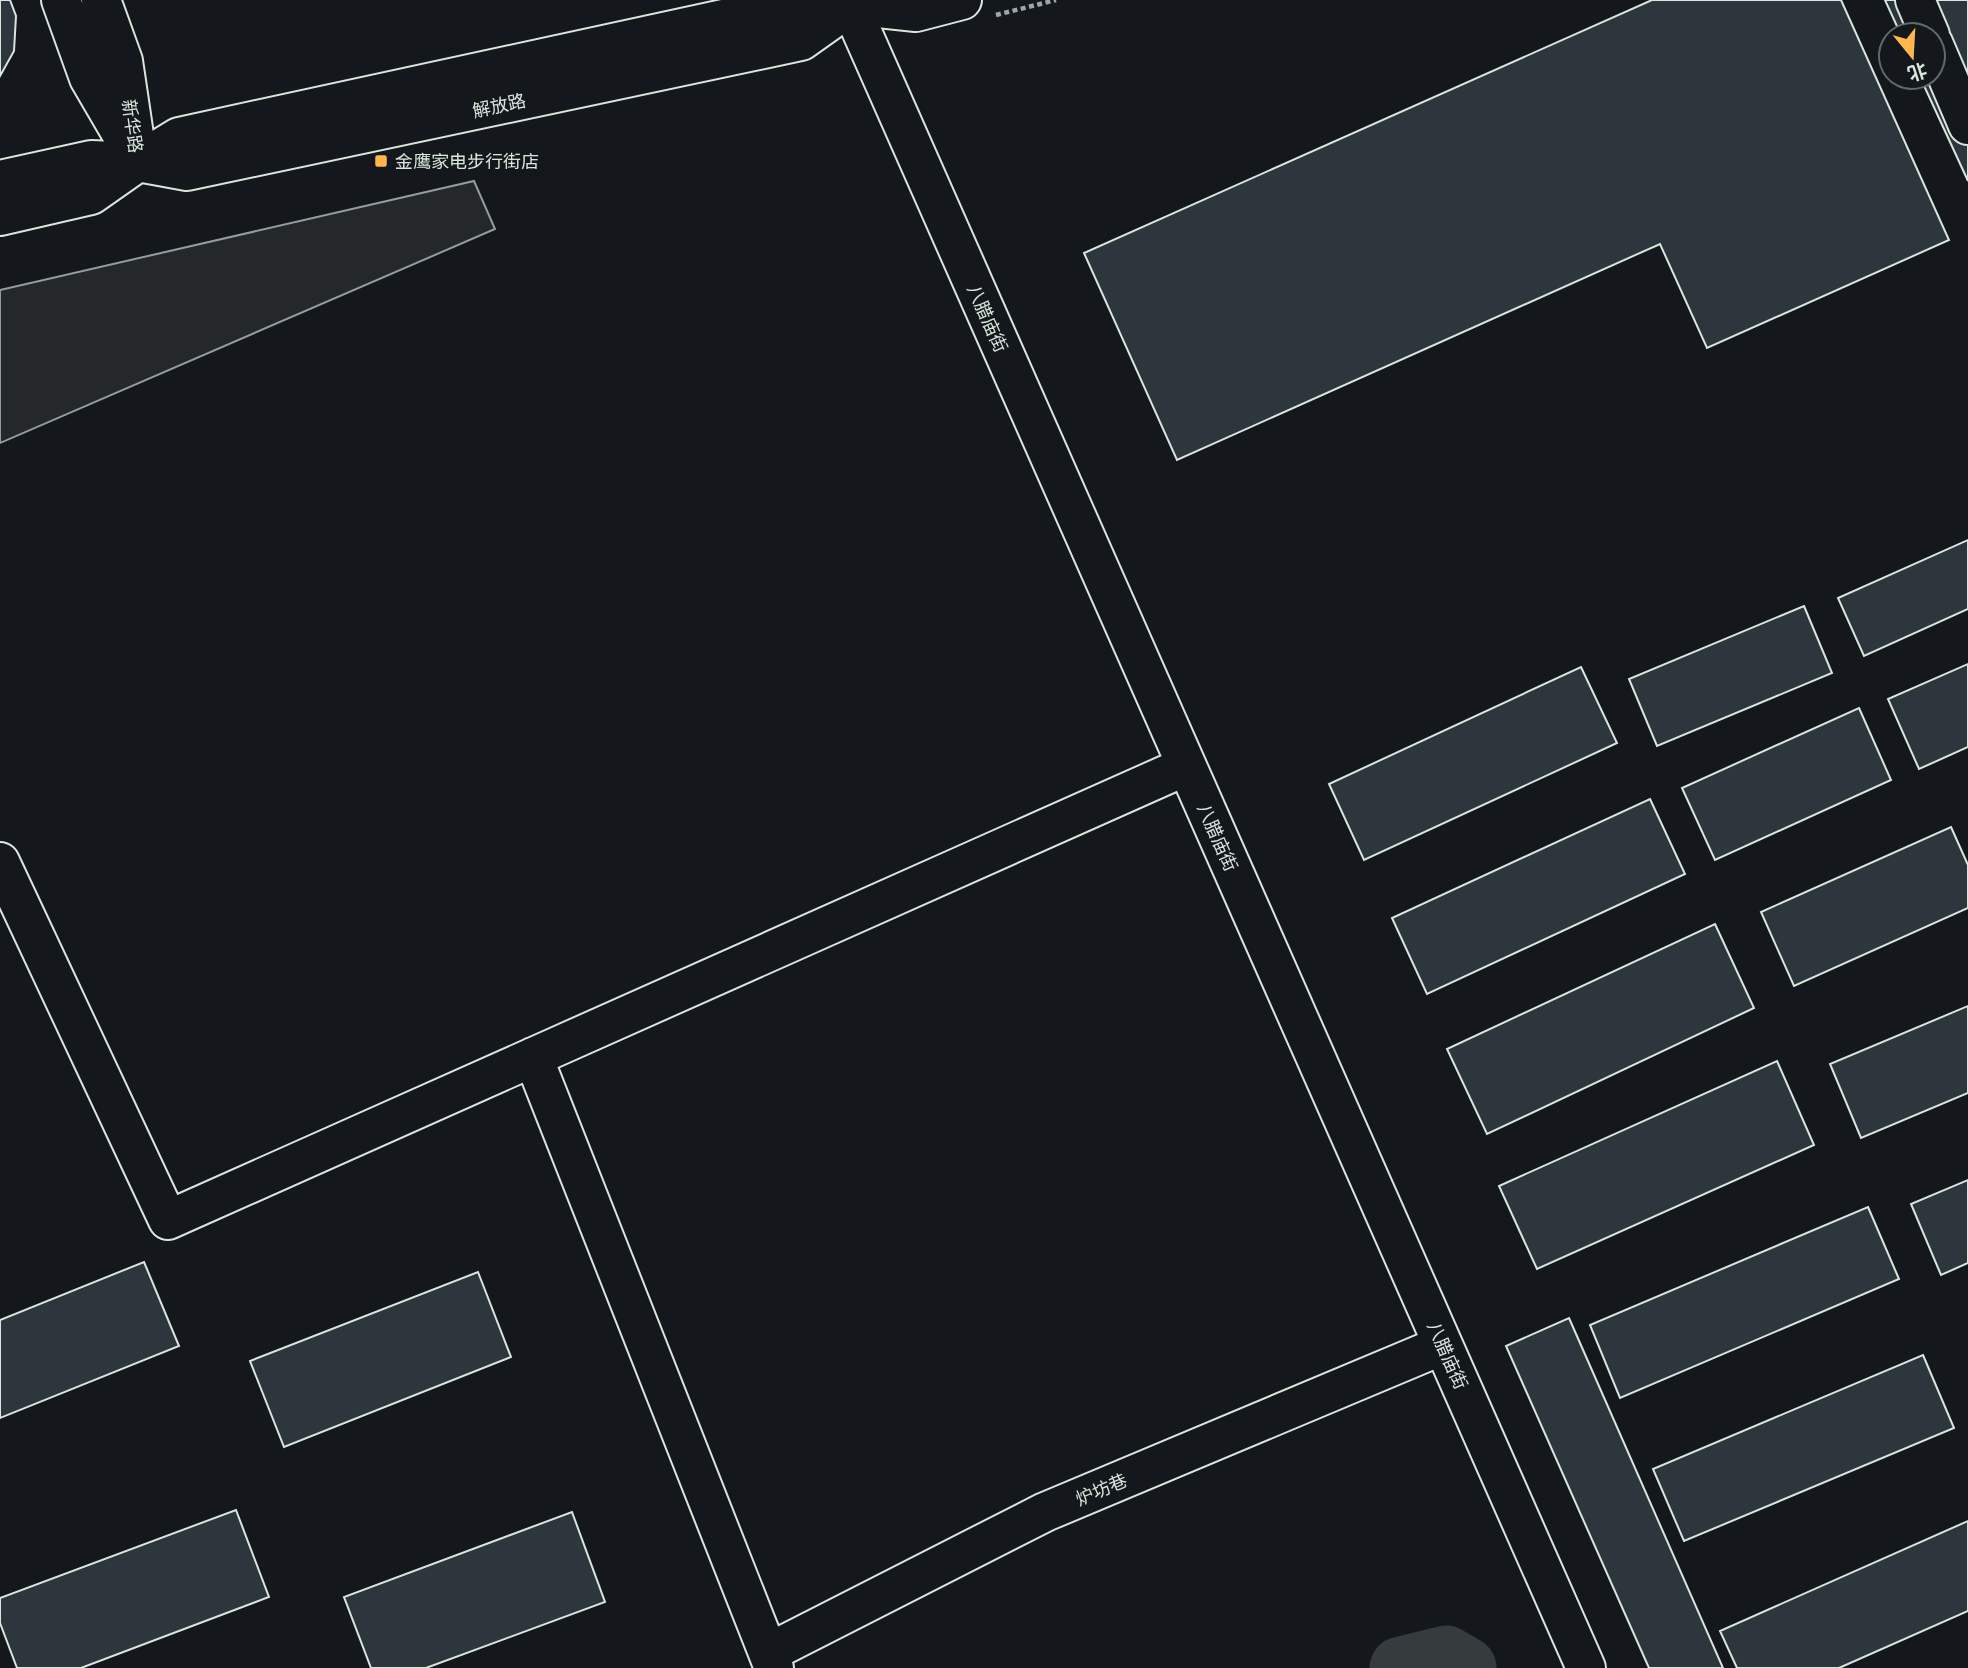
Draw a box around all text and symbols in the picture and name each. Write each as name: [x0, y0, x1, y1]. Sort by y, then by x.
north arrow: [1877, 21, 1947, 91]
text: 北: [1905, 59, 1930, 87]
street label: 解放路: [470, 89, 528, 121]
street label: 新华路: [118, 98, 148, 154]
place label: 金鹰家电步行街店: [395, 150, 539, 172]
marker: 金鹰家电步行街店: [373, 153, 389, 169]
street label: 八腊庙街: [963, 281, 1013, 355]
street label: 八腊庙街: [1193, 800, 1243, 874]
street label: 八腊庙街: [1423, 1318, 1473, 1392]
street label: 炉坊巷: [1072, 1468, 1130, 1510]

